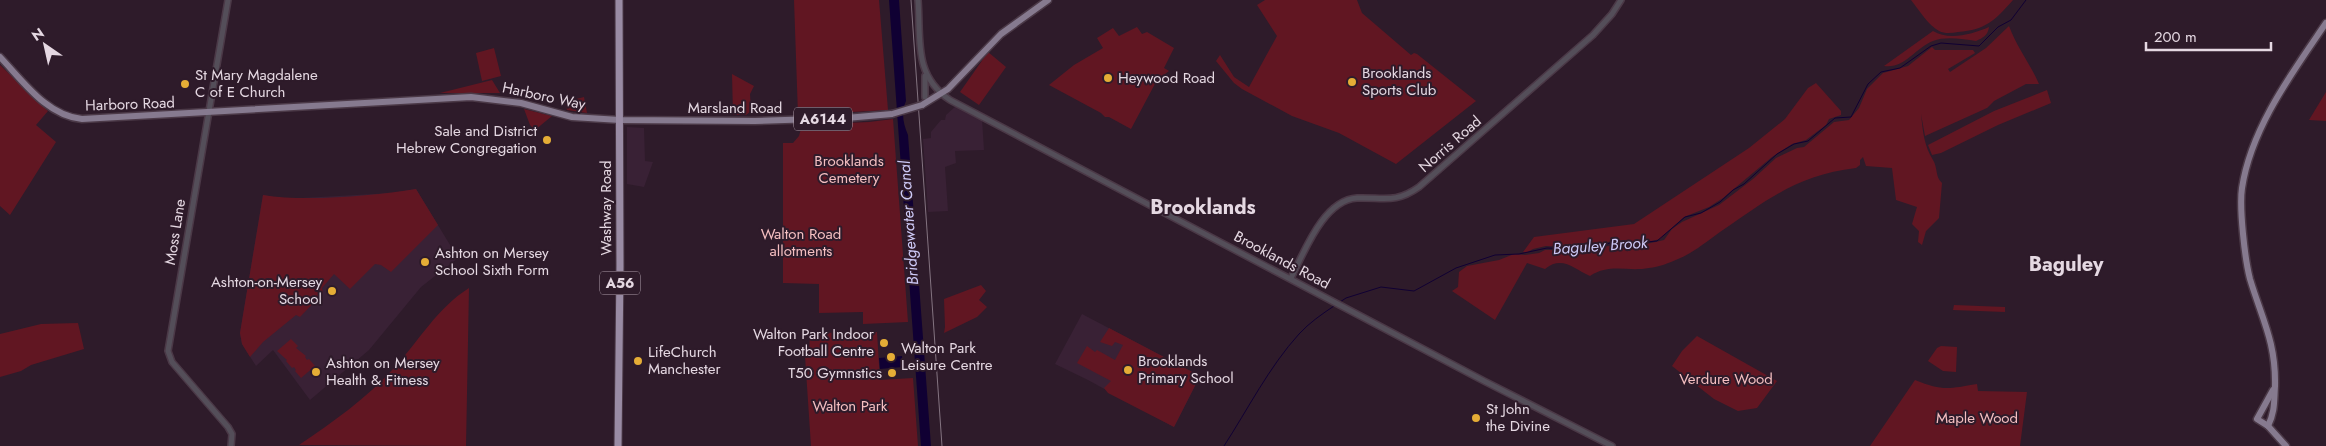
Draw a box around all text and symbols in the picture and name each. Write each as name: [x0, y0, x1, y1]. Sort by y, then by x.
north arrow: [20, 20, 70, 70]
scale bar: [2146, 20, 2271, 52]
text: N: [28, 23, 48, 46]
text: 200 m: [2154, 26, 2197, 48]
place label: Brooklands Sports Club: [1362, 62, 1437, 101]
place label: St Mary Magdalene C of E Church: [195, 64, 318, 103]
place label: Heywood Road: [1118, 67, 1215, 89]
marker: Heywood Road: [1102, 72, 1114, 84]
street label: Harboro Way: [500, 76, 588, 116]
marker: Brooklands Sports Club: [1346, 76, 1358, 88]
marker: St Mary Magdalene C of E Church: [179, 78, 191, 90]
street label: Harboro Road: [85, 91, 175, 117]
street label: Marsland Road: [688, 97, 782, 119]
road number: A6144: [794, 108, 852, 130]
street label: Norris Road: [1414, 110, 1486, 178]
place label: Sale and District Hebrew Congregation: [396, 120, 537, 159]
marker: Sale and District Hebrew Congregation: [541, 134, 553, 146]
park label: Brooklands Cemetery: [814, 150, 884, 189]
water label: Bridgewater Canal: [893, 158, 924, 286]
street label: Washway Road: [595, 160, 617, 256]
district label: Brooklands: [1150, 193, 1256, 222]
street label: Moss Lane: [159, 197, 191, 267]
park label: Walton Road allotments: [761, 223, 841, 262]
street label: Brooklands Road: [1230, 225, 1334, 295]
water label: Baguley Brook: [1552, 231, 1649, 260]
place label: Ashton on Mersey School Sixth Form: [435, 242, 549, 281]
district label: Baguley: [2029, 250, 2104, 279]
marker: Ashton on Mersey School Sixth Form: [419, 256, 431, 268]
place label: Ashton-on-Mersey School: [211, 271, 322, 310]
road number: A56: [600, 272, 640, 294]
marker: Ashton-on-Mersey School: [326, 285, 338, 297]
place label: Walton Park Indoor Football Centre: [753, 323, 875, 362]
marker: Walton Park Indoor Football Centre: [878, 337, 890, 349]
place label: Walton Park Leisure Centre: [901, 337, 993, 376]
place label: LifeChurch Manchester: [648, 341, 721, 380]
place label: Brooklands Primary School: [1138, 350, 1234, 389]
marker: Walton Park Leisure Centre: [885, 351, 897, 363]
place label: Ashton on Mersey Health & Fitness: [326, 352, 440, 391]
marker: LifeChurch Manchester: [632, 355, 644, 367]
place label: T50 Gymnstics: [788, 362, 882, 384]
marker: Brooklands Primary School: [1122, 364, 1134, 376]
marker: Ashton on Mersey Health & Fitness: [310, 366, 322, 378]
marker: T50 Gymnstics: [886, 367, 898, 379]
park label: Verdure Wood: [1679, 368, 1773, 390]
park label: Walton Park: [813, 395, 888, 417]
place label: St John the Divine: [1486, 398, 1550, 437]
park label: Maple Wood: [1936, 407, 2018, 429]
marker: St John the Divine: [1470, 412, 1482, 424]

